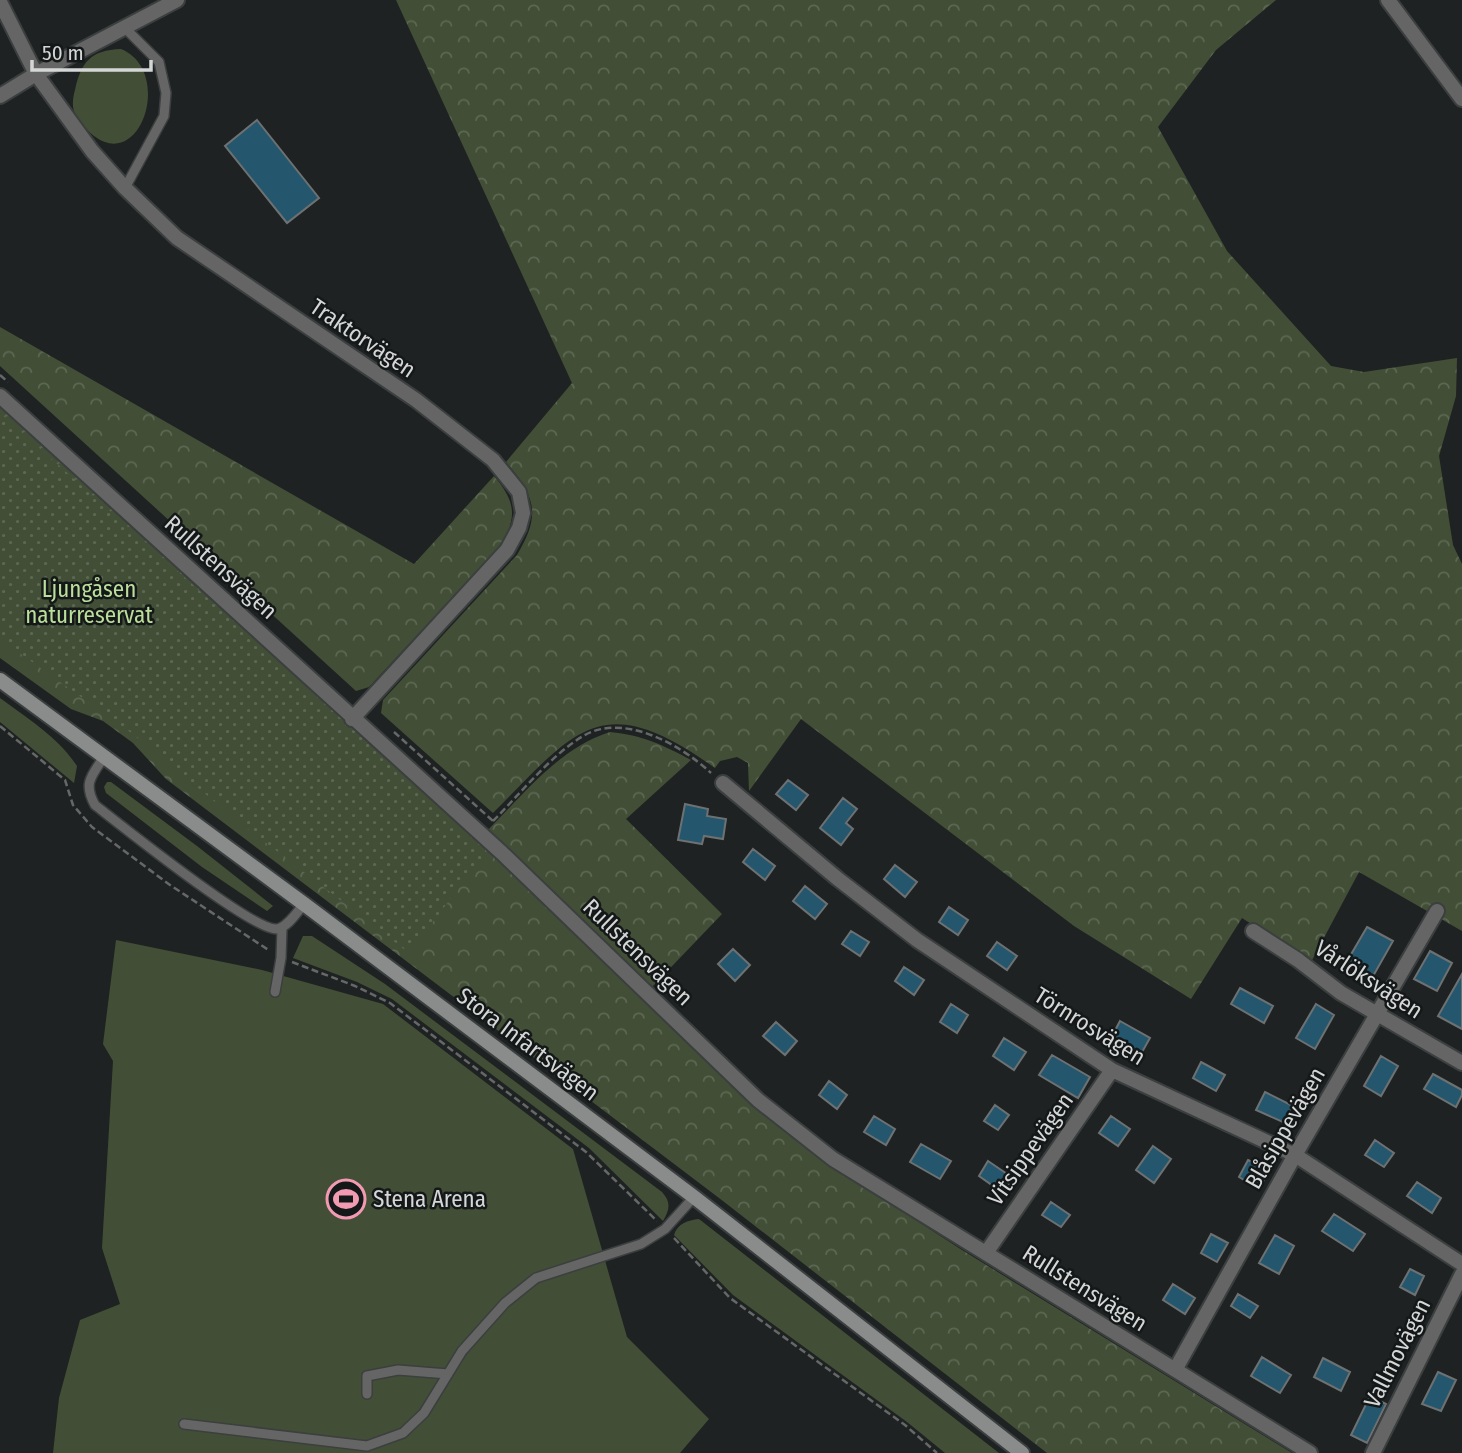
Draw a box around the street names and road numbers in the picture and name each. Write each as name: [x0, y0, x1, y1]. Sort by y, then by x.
street label: Traktorvägen: [305, 292, 421, 384]
street label: Rullstensvägen: [159, 509, 283, 625]
street label: Rullstensvägen: [577, 893, 699, 1011]
street label: Vårlöksvägen: [1310, 934, 1428, 1024]
street label: Stora Infartsvägen: [451, 981, 605, 1107]
street label: Törnrosvägen: [1029, 981, 1151, 1071]
street label: Blåsippevägen: [1239, 1062, 1331, 1194]
street label: Vitsippevägen: [981, 1087, 1079, 1211]
street label: Rullstensvägen: [1018, 1239, 1152, 1337]
street label: Vallmovägen: [1358, 1294, 1436, 1412]

